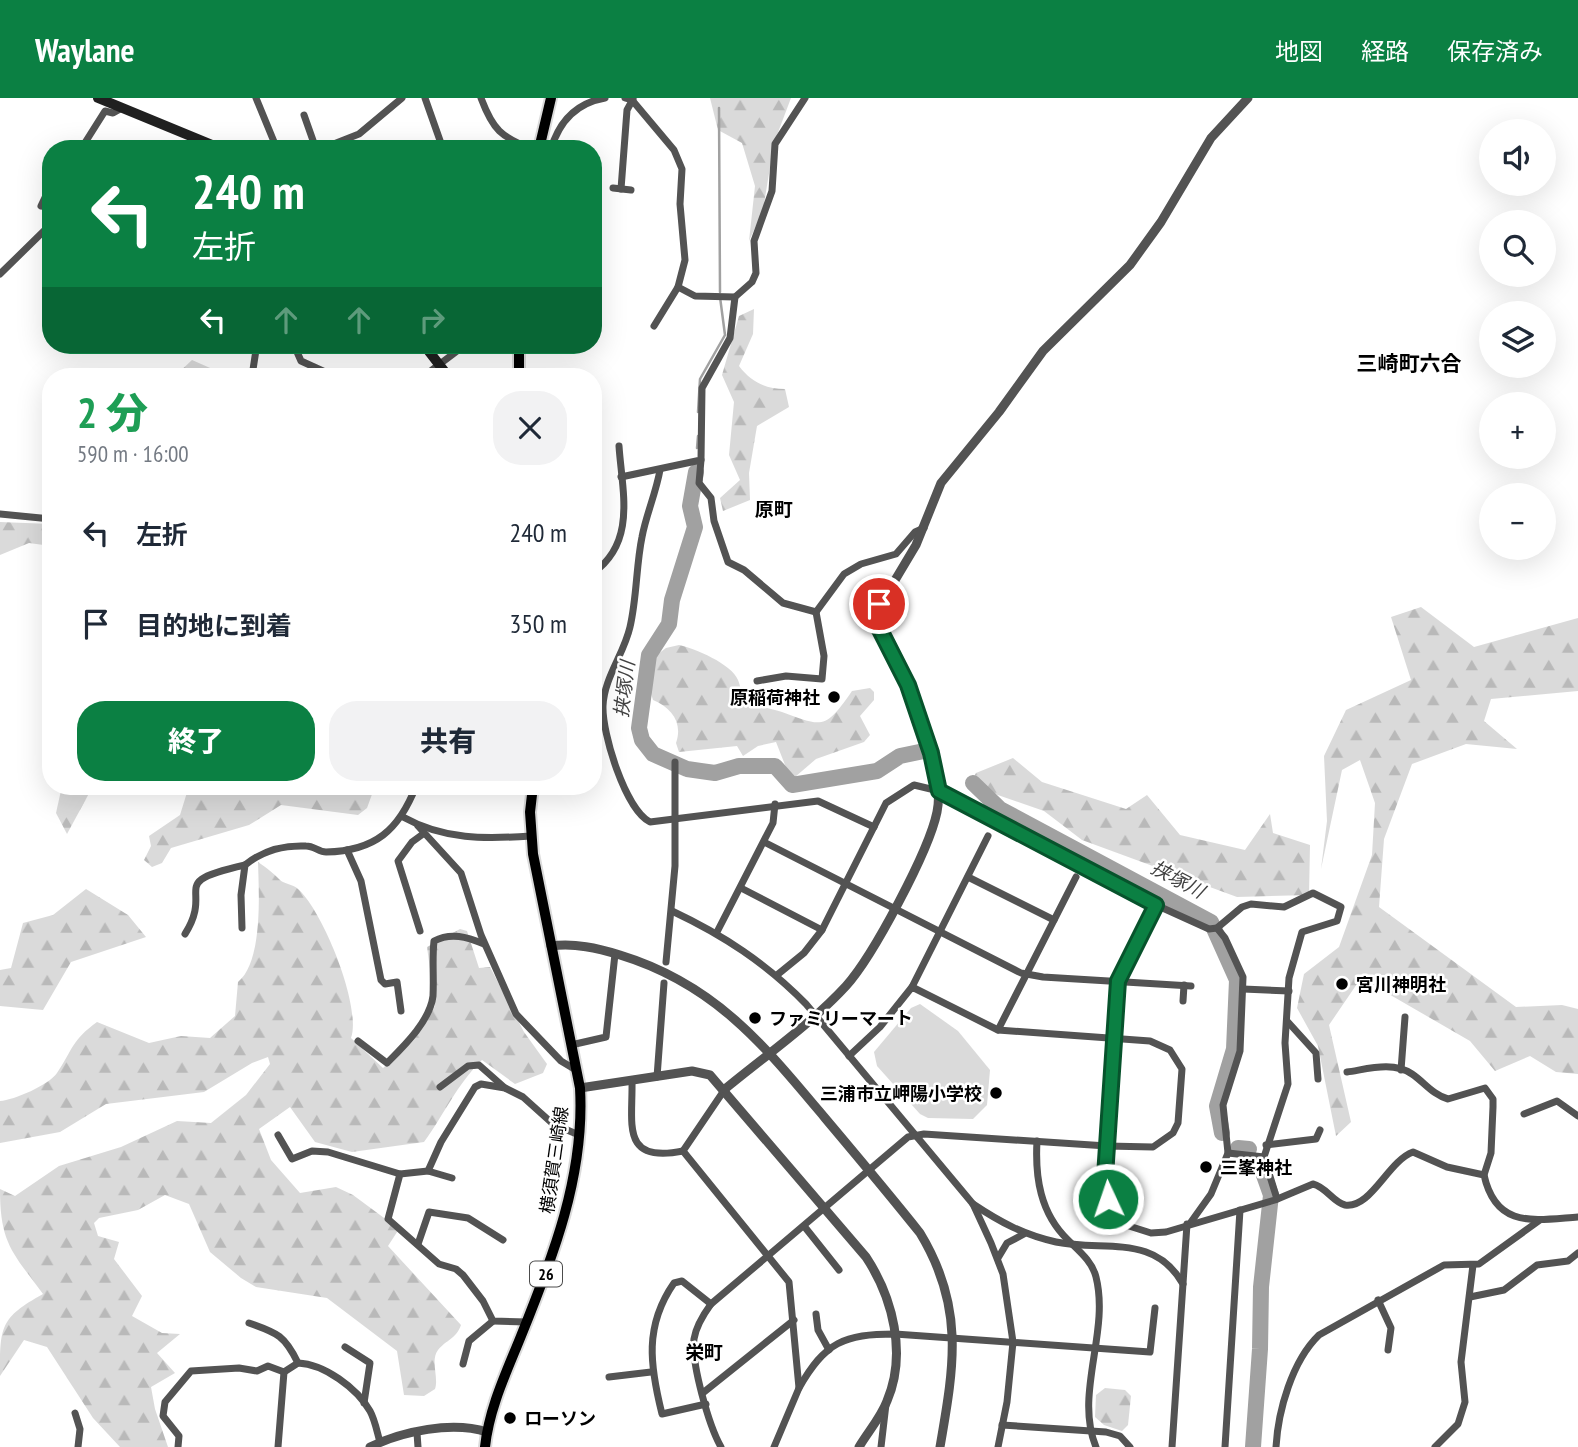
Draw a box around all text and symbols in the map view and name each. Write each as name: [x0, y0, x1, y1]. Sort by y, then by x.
text: Waylane: [35, 28, 135, 71]
text: 地図: [1275, 36, 1323, 67]
text: 経路: [1361, 36, 1409, 67]
text: 保存済み: [1447, 36, 1543, 67]
map controls: [1479, 119, 1556, 560]
button: sound: [1479, 119, 1556, 196]
text: 240 m: [192, 159, 305, 223]
icon: left: [77, 168, 168, 259]
button: search: [1479, 210, 1556, 287]
text: 左折: [192, 225, 256, 267]
icon: left: [194, 301, 232, 339]
icon: ahead: [267, 301, 305, 339]
icon: ahead: [340, 301, 378, 339]
icon: right: [413, 301, 451, 339]
button: layers: [1479, 301, 1556, 378]
district label: 三崎町六合: [1357, 350, 1462, 377]
text: 2 分: [77, 385, 148, 440]
button: close: [493, 391, 567, 465]
button: +: [1479, 392, 1556, 469]
text: 590 m · 16:00: [77, 439, 189, 468]
button: −: [1479, 483, 1556, 560]
district label: 原町: [755, 497, 793, 521]
icon: left: [77, 514, 115, 552]
text: 240 m: [509, 516, 567, 549]
text: 左折: [136, 518, 188, 551]
pin: [849, 574, 909, 634]
icon: arrive: [860, 585, 898, 623]
icon: arrive: [77, 605, 115, 643]
text: 350 m: [509, 607, 567, 640]
text: 目的地に到着: [136, 609, 292, 642]
water label: 挟塚川: [609, 657, 640, 719]
place label: 原稲荷神社: [730, 686, 820, 709]
marker: 原稲荷神社: [826, 689, 842, 705]
button: 終了: [77, 701, 315, 781]
button: 共有: [329, 701, 567, 781]
water label: 挟塚川: [1147, 855, 1211, 904]
place label: 宮川神明社: [1356, 973, 1446, 996]
marker: 宮川神明社: [1334, 976, 1350, 992]
place label: ファミリーマート: [769, 1007, 913, 1030]
marker: ファミリーマート: [747, 1010, 763, 1026]
place label: 三浦市立岬陽小学校: [820, 1082, 982, 1105]
marker: 三浦市立岬陽小学校: [988, 1085, 1004, 1101]
street label: 横須賀三崎線: [535, 1105, 573, 1215]
place label: 三峯神社: [1220, 1156, 1292, 1179]
marker: 三峯神社: [1198, 1159, 1214, 1175]
position arrow: [1071, 1162, 1145, 1236]
road number: 26: [530, 1262, 562, 1286]
district label: 栄町: [685, 1340, 723, 1364]
place label: ローソン: [524, 1407, 596, 1430]
marker: ローソン: [502, 1410, 518, 1426]

